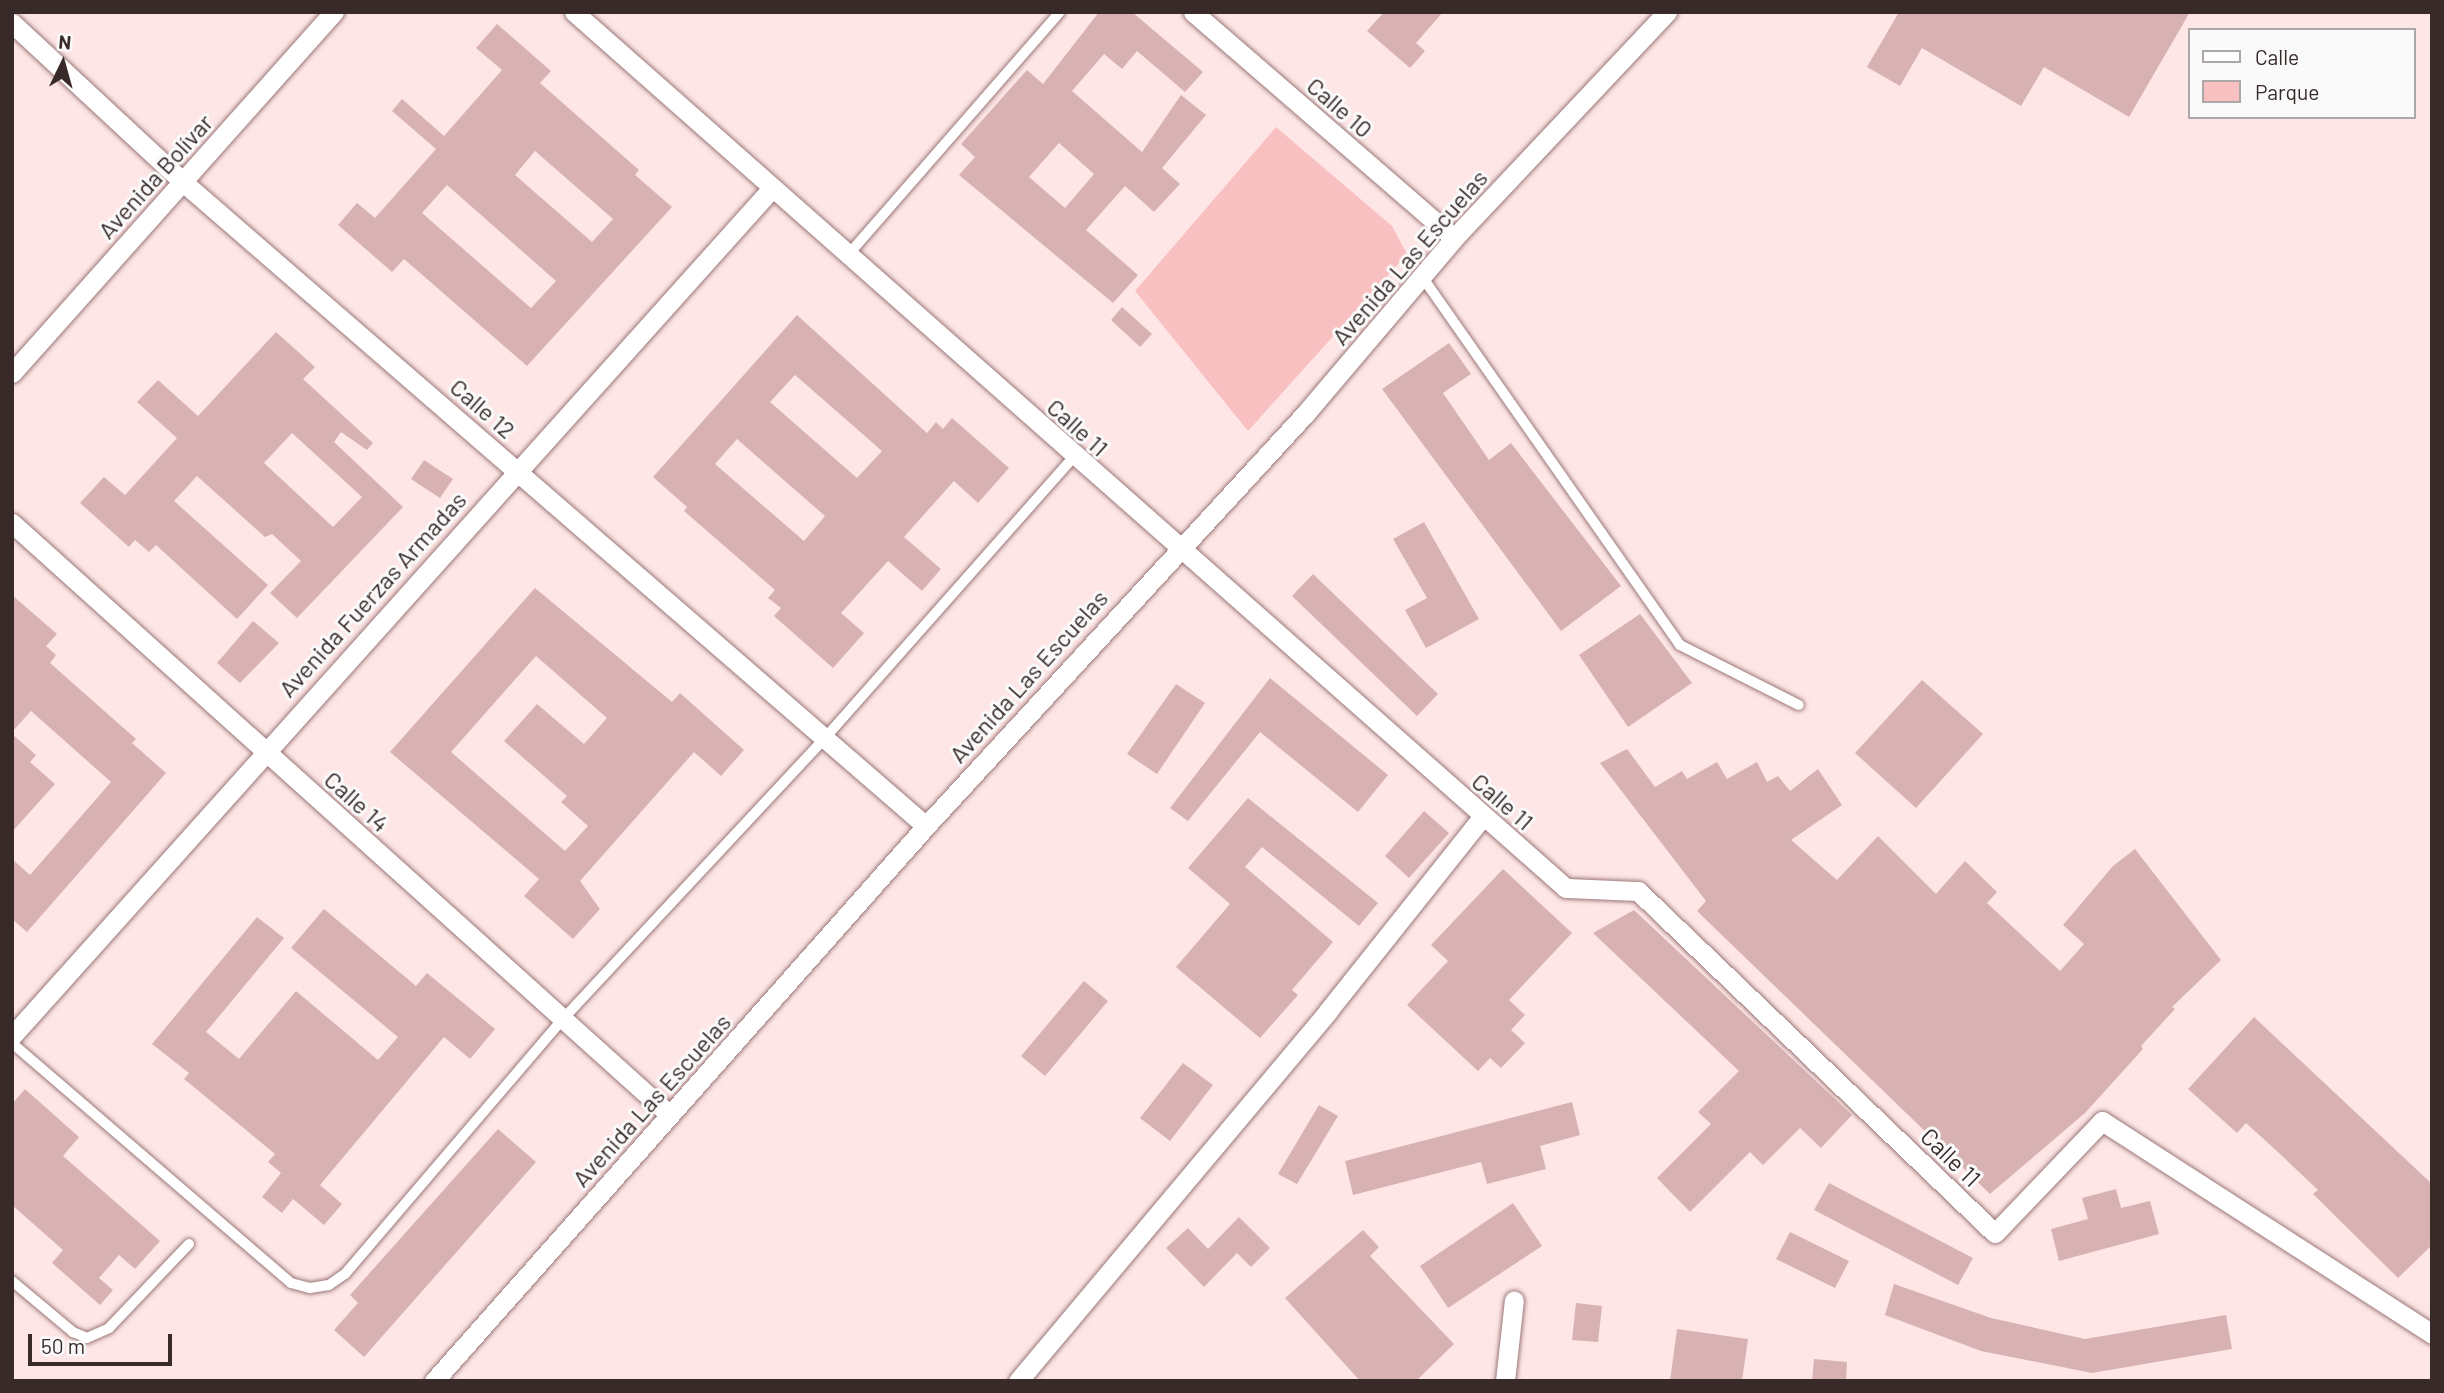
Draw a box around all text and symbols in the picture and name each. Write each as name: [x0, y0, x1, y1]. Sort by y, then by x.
north arrow: [28, 28, 98, 98]
legend: [2188, 28, 2416, 119]
text: N: [58, 30, 72, 54]
text: Calle: [2255, 44, 2299, 69]
street label: Calle 10: [1301, 71, 1379, 143]
text: Parque: [2255, 79, 2320, 104]
street label: Avenida Bolívar: [92, 108, 218, 244]
street label: Avenida Las Escuelas: [1325, 164, 1493, 350]
street label: Calle 12: [445, 372, 521, 444]
street label: Calle 11: [1042, 392, 1114, 462]
street label: Avenida Fuerzas Armadas: [272, 485, 472, 703]
street label: Avenida Las Escuelas: [943, 584, 1113, 768]
street label: Calle 14: [319, 765, 395, 837]
street label: Calle 11: [1466, 766, 1540, 836]
street label: Avenida Las Escuelas: [566, 1008, 736, 1192]
street label: Calle 11: [1915, 1122, 1987, 1192]
scale bar: [32, 1320, 175, 1364]
text: 50 m: [41, 1333, 85, 1358]

